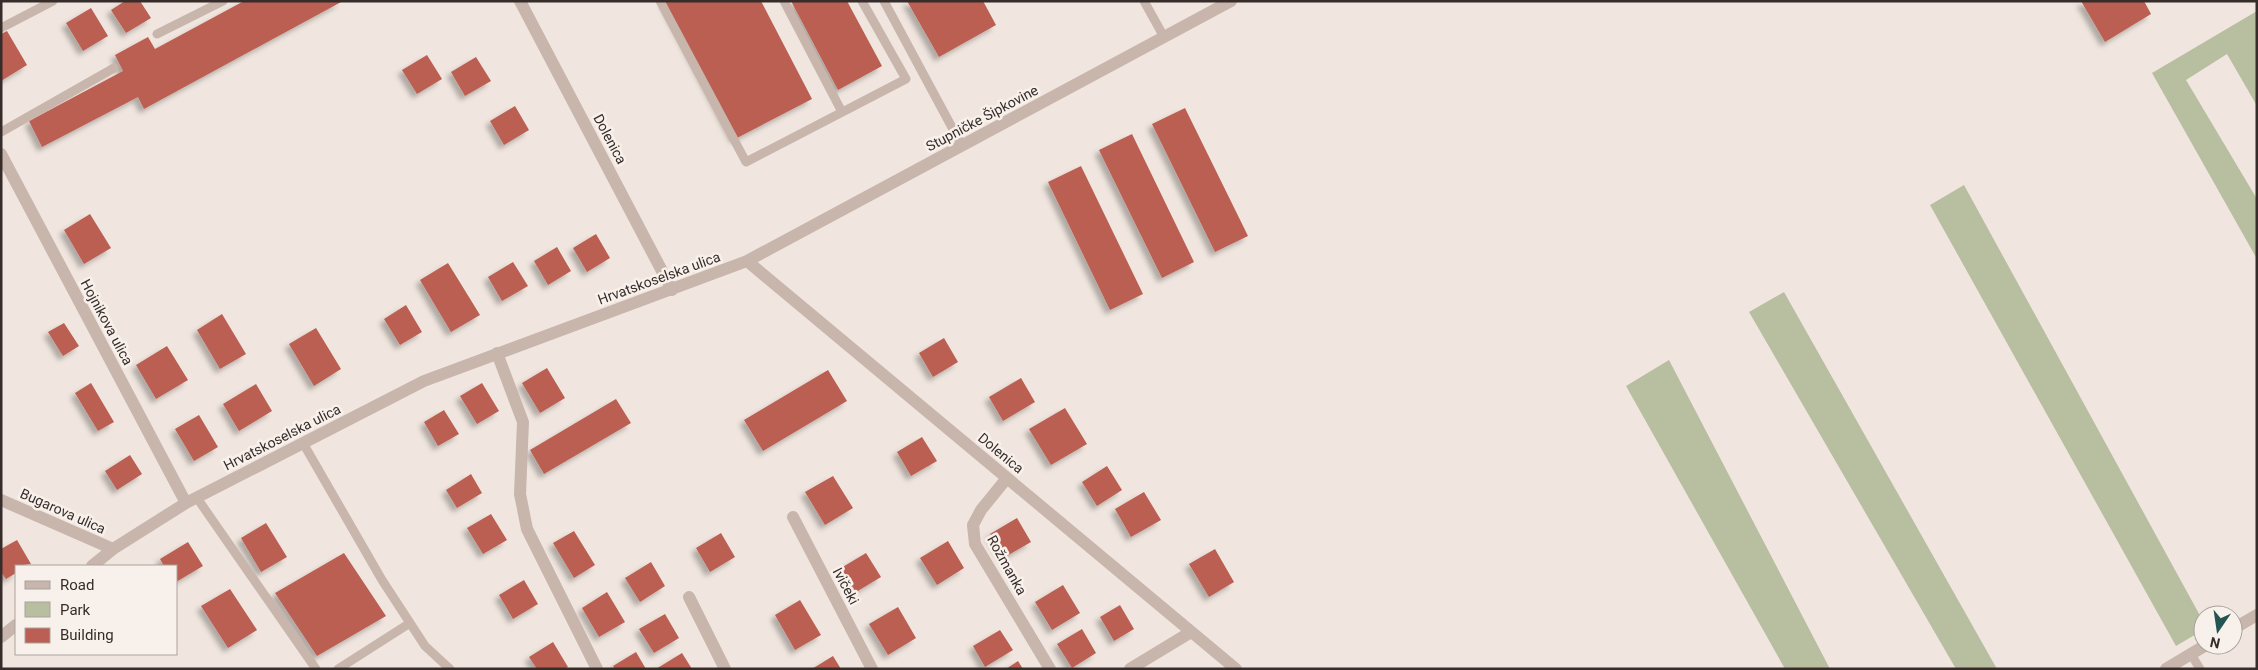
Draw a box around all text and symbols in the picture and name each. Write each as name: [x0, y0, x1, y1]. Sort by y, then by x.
street label: Stupničke Šipkovine: [923, 81, 1041, 154]
street label: Dolenica: [590, 111, 630, 167]
street label: Hrvatskoselska ulica: [596, 248, 722, 308]
street label: Hojnikova ulica: [78, 276, 136, 368]
street label: Hrvatskoselska ulica: [221, 401, 343, 473]
street label: Dolenica: [975, 429, 1027, 477]
street label: Bugarova ulica: [18, 485, 108, 537]
street label: Rožmanka: [984, 532, 1030, 598]
legend: [15, 565, 178, 655]
street label: Ivičeki: [830, 565, 862, 607]
text: Road: [60, 576, 94, 594]
text: Park: [60, 601, 91, 619]
north arrow: [2193, 605, 2243, 655]
text: Building: [60, 626, 114, 644]
text: N: [2208, 634, 2222, 652]

